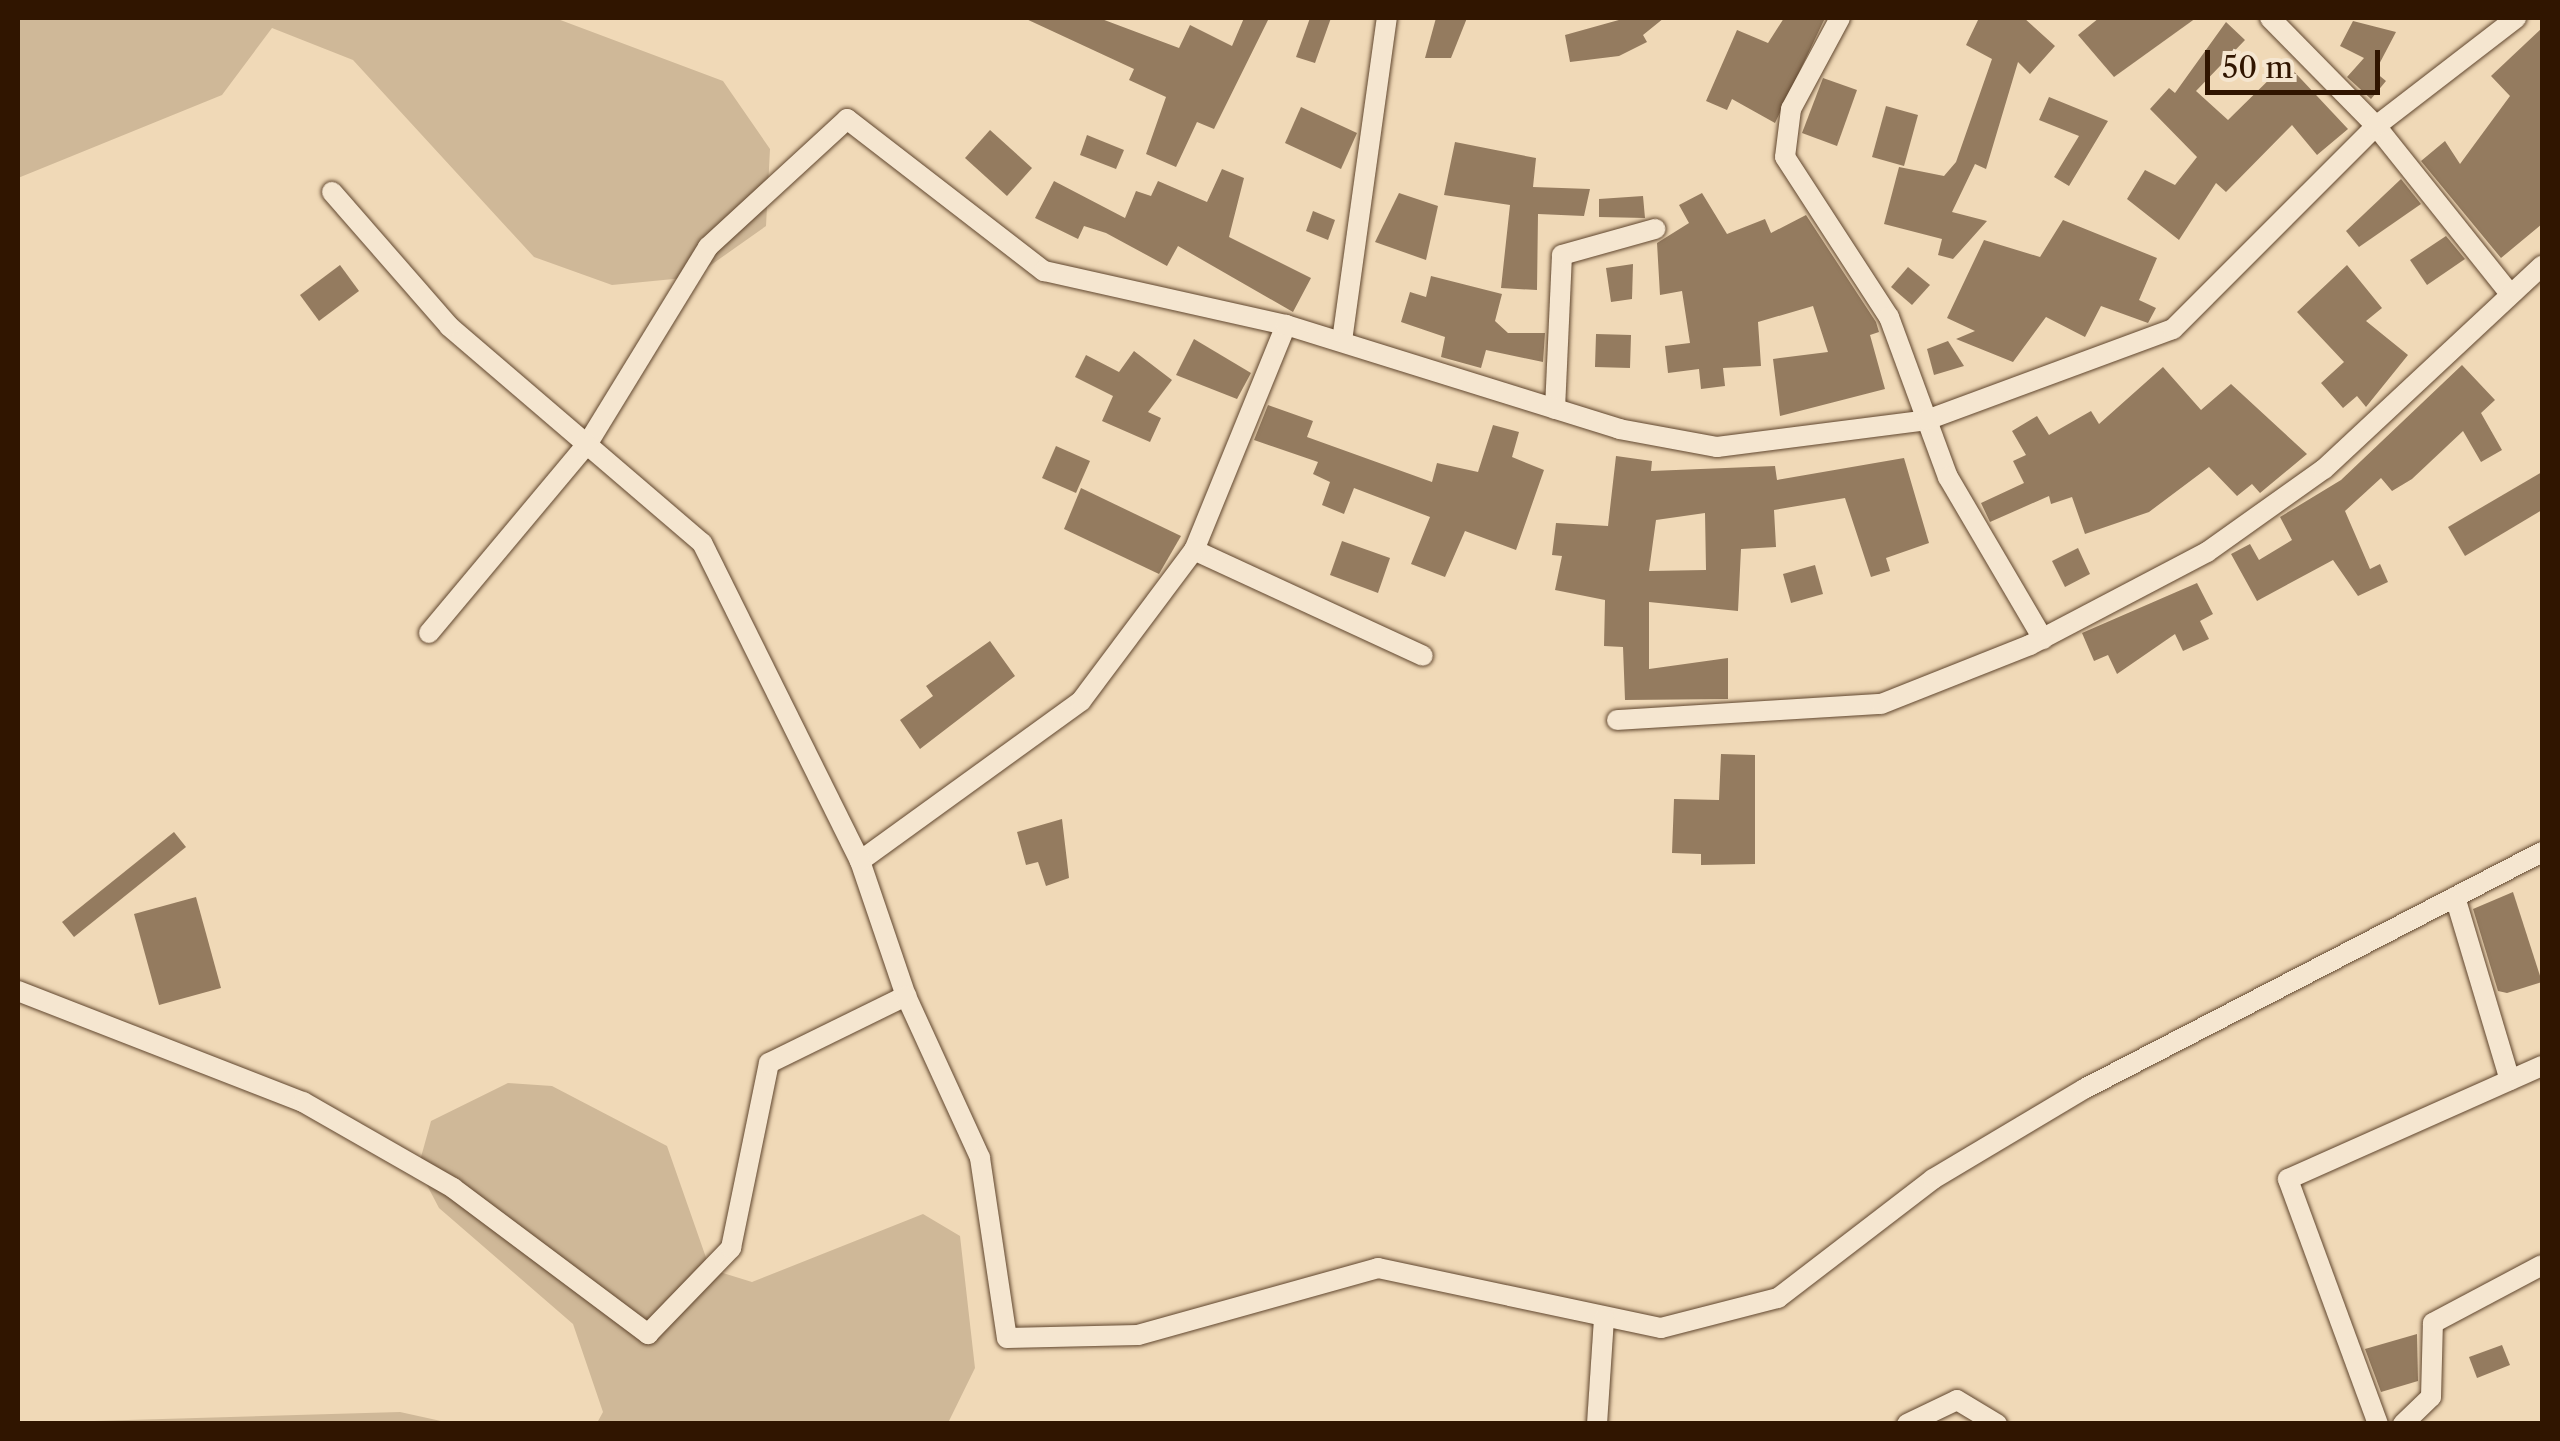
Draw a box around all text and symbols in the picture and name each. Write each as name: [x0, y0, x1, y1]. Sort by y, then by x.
scale bar: [2210, 30, 2385, 92]
text: 50 m: [2222, 49, 2293, 86]

